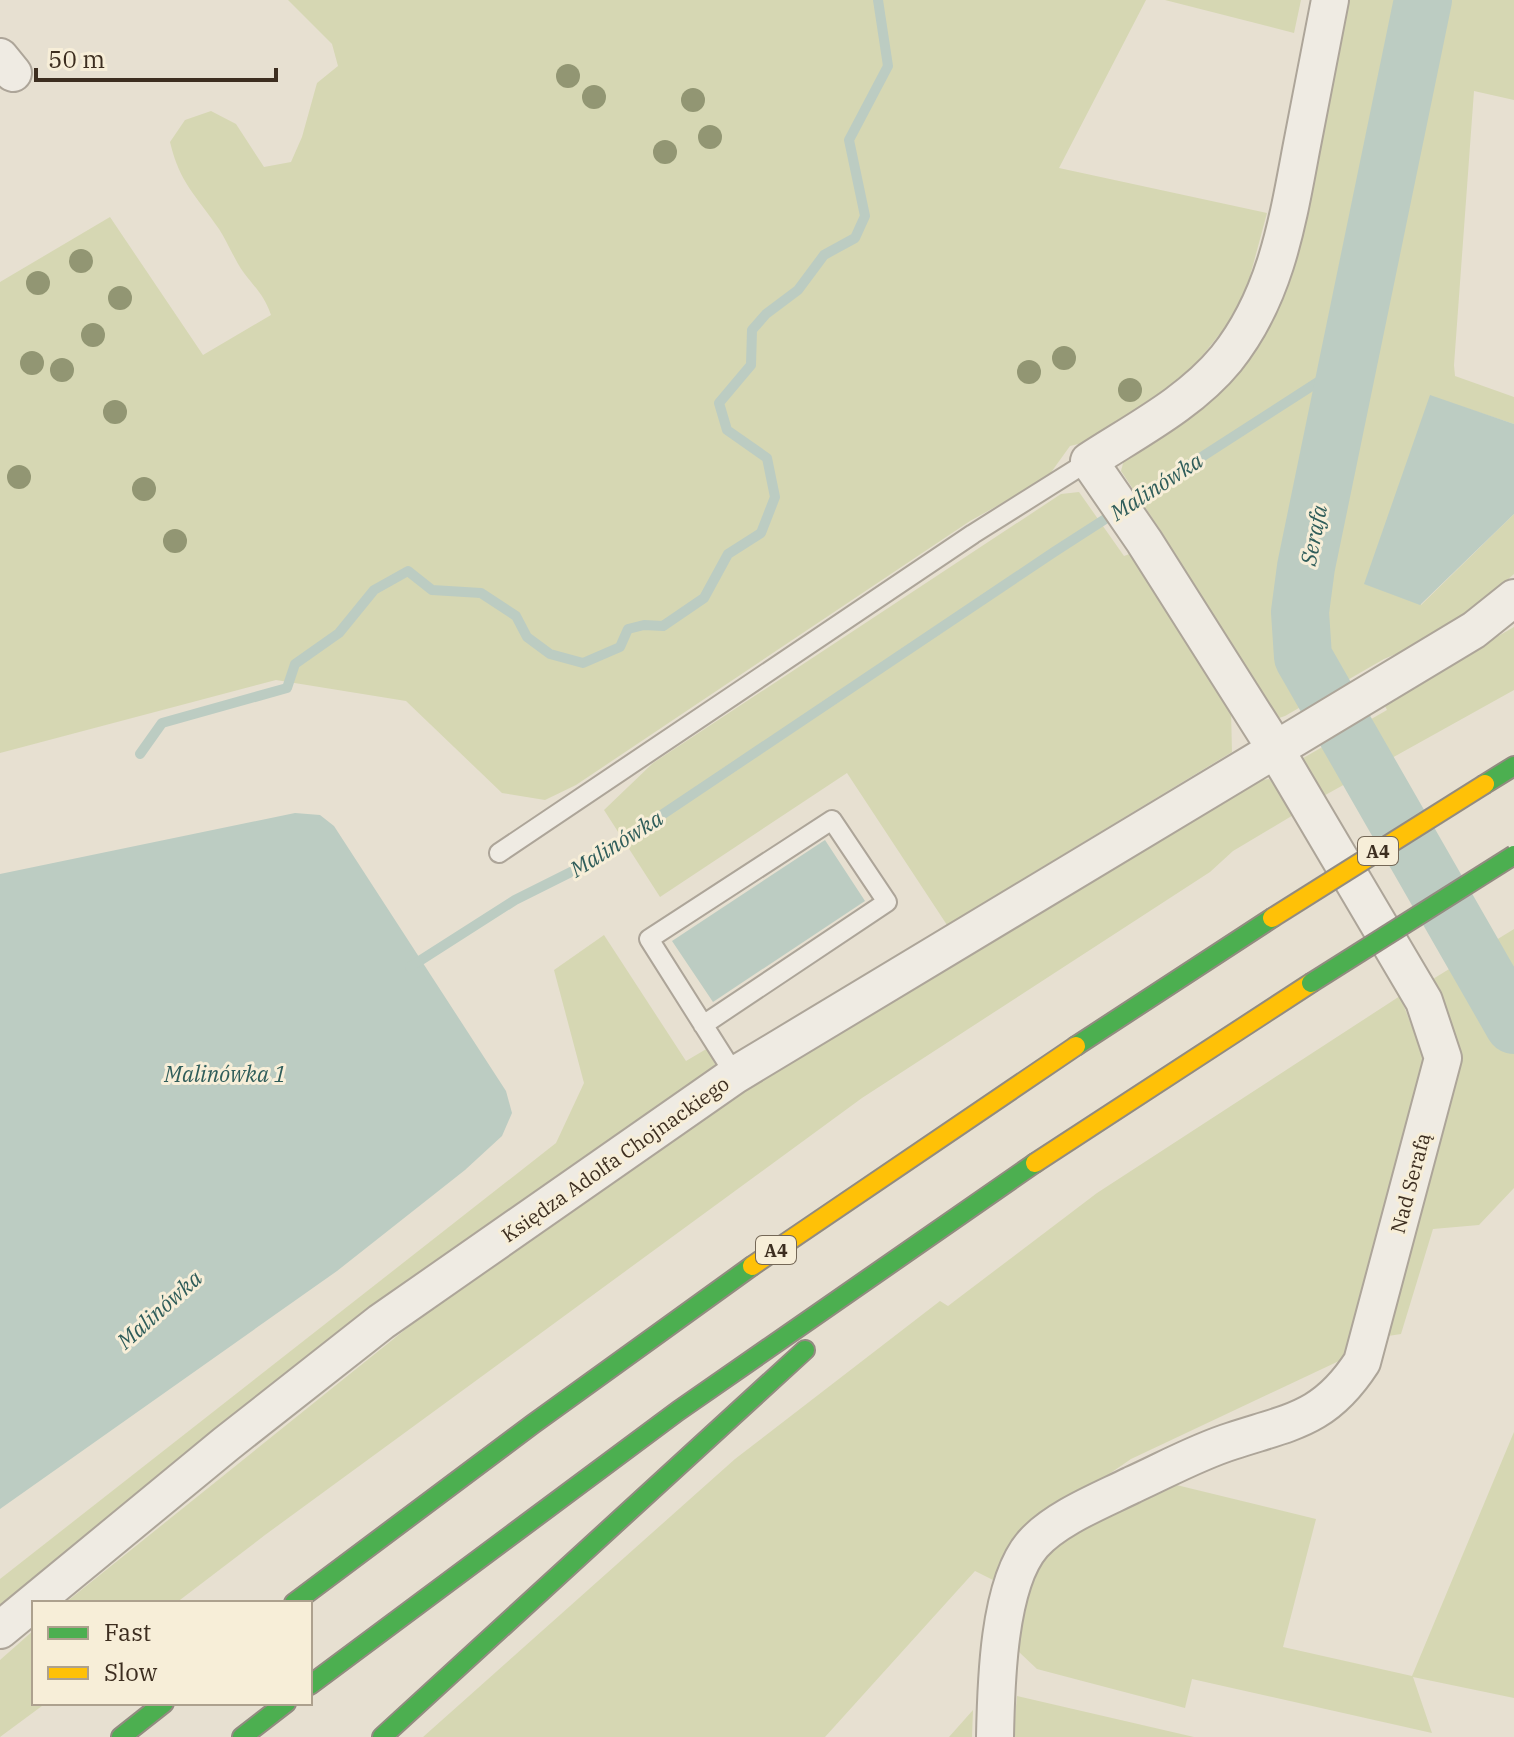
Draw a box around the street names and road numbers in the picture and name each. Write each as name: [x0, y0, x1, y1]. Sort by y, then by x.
road number: A4: [1358, 837, 1398, 865]
street label: Księdza Adolfa Chojnackiego: [496, 1070, 734, 1248]
street label: Nad Serafą: [1384, 1130, 1436, 1236]
road number: A4: [756, 1236, 796, 1264]

